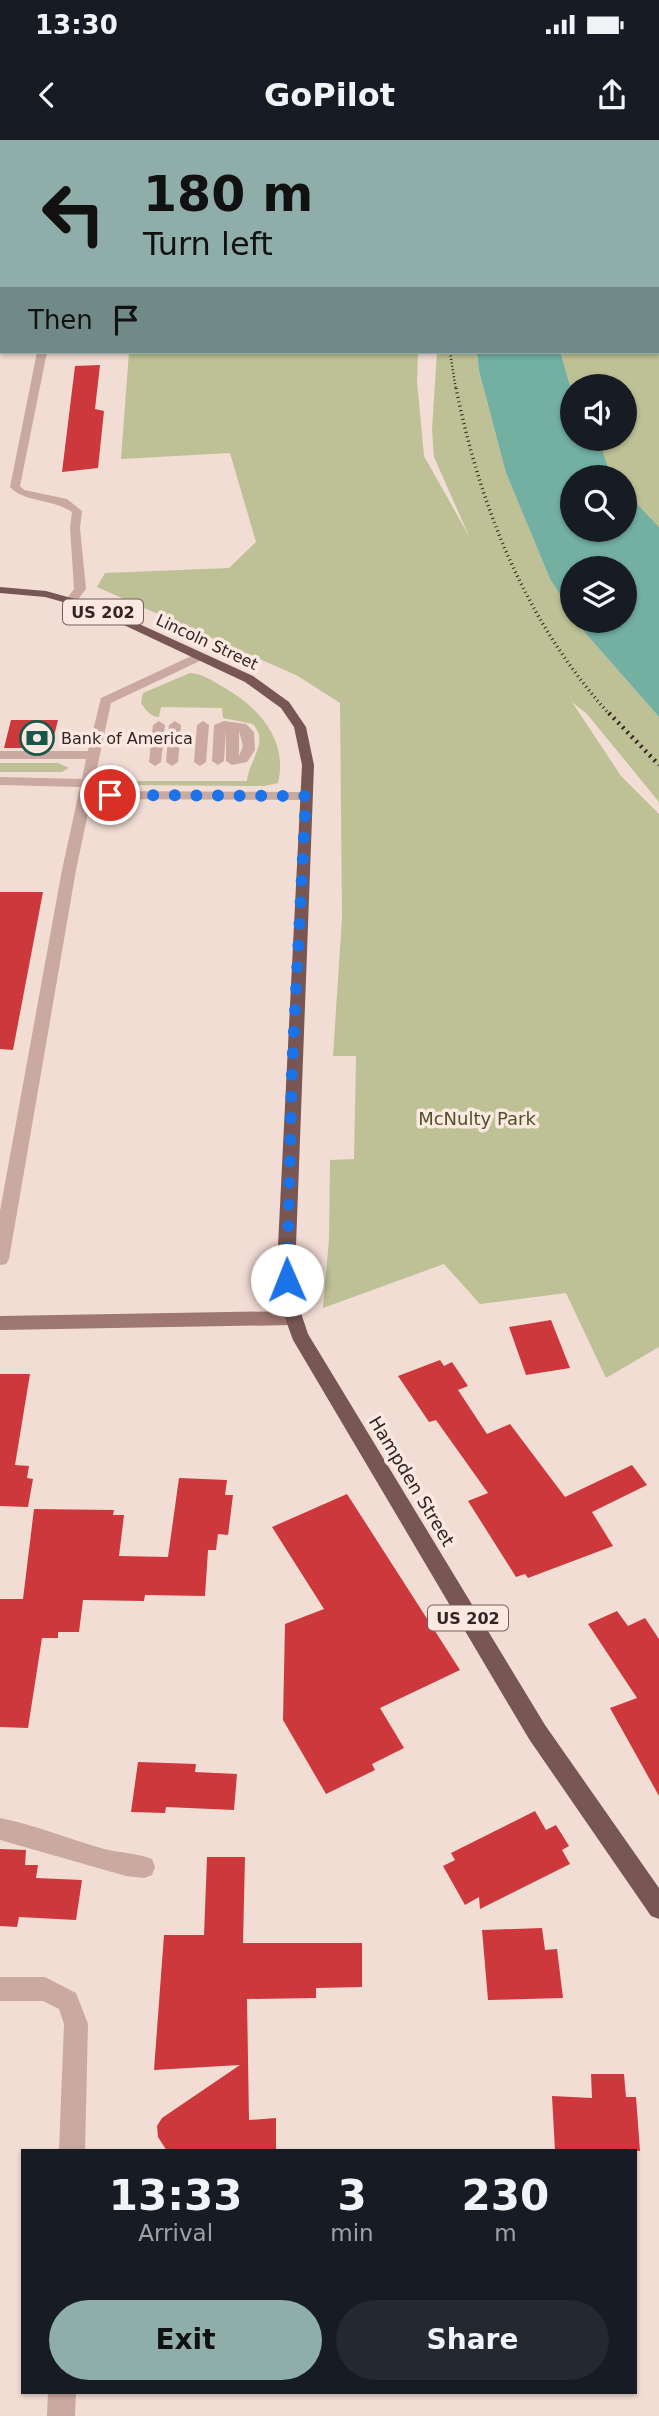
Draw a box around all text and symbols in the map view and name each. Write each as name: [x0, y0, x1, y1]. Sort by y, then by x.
text: 13:30: [35, 10, 118, 40]
icon: back: [28, 76, 66, 114]
text: GoPilot: [264, 76, 395, 114]
icon: share: [593, 76, 631, 114]
text: 180 m: [143, 166, 313, 223]
icon: left: [28, 168, 119, 259]
text: Turn left: [143, 225, 273, 263]
icon: arrive: [107, 301, 145, 339]
text: Then: [28, 305, 93, 335]
map controls: [560, 374, 637, 633]
button: sound: [560, 374, 637, 451]
button: search: [560, 465, 637, 542]
button: layers: [560, 556, 637, 633]
road number: US 202: [63, 600, 143, 625]
street label: Lincoln Street: [153, 610, 261, 674]
bank icon: Bank of America: [18, 719, 56, 757]
place label: Bank of America: [61, 729, 193, 748]
pin: [80, 765, 140, 825]
icon: arrive: [91, 776, 129, 814]
park label: McNulty Park: [418, 1108, 536, 1129]
position arrow: [250, 1243, 324, 1317]
street label: Hampden Street: [365, 1412, 459, 1550]
road number: US 202: [428, 1606, 508, 1630]
text: 13:33: [109, 2171, 243, 2220]
text: 3: [337, 2171, 367, 2220]
text: 230: [462, 2171, 549, 2220]
text: Arrival: [138, 2220, 213, 2246]
text: min: [330, 2220, 374, 2246]
text: m: [494, 2220, 517, 2246]
button: Exit: [49, 2300, 322, 2380]
button: Share: [336, 2300, 609, 2380]

